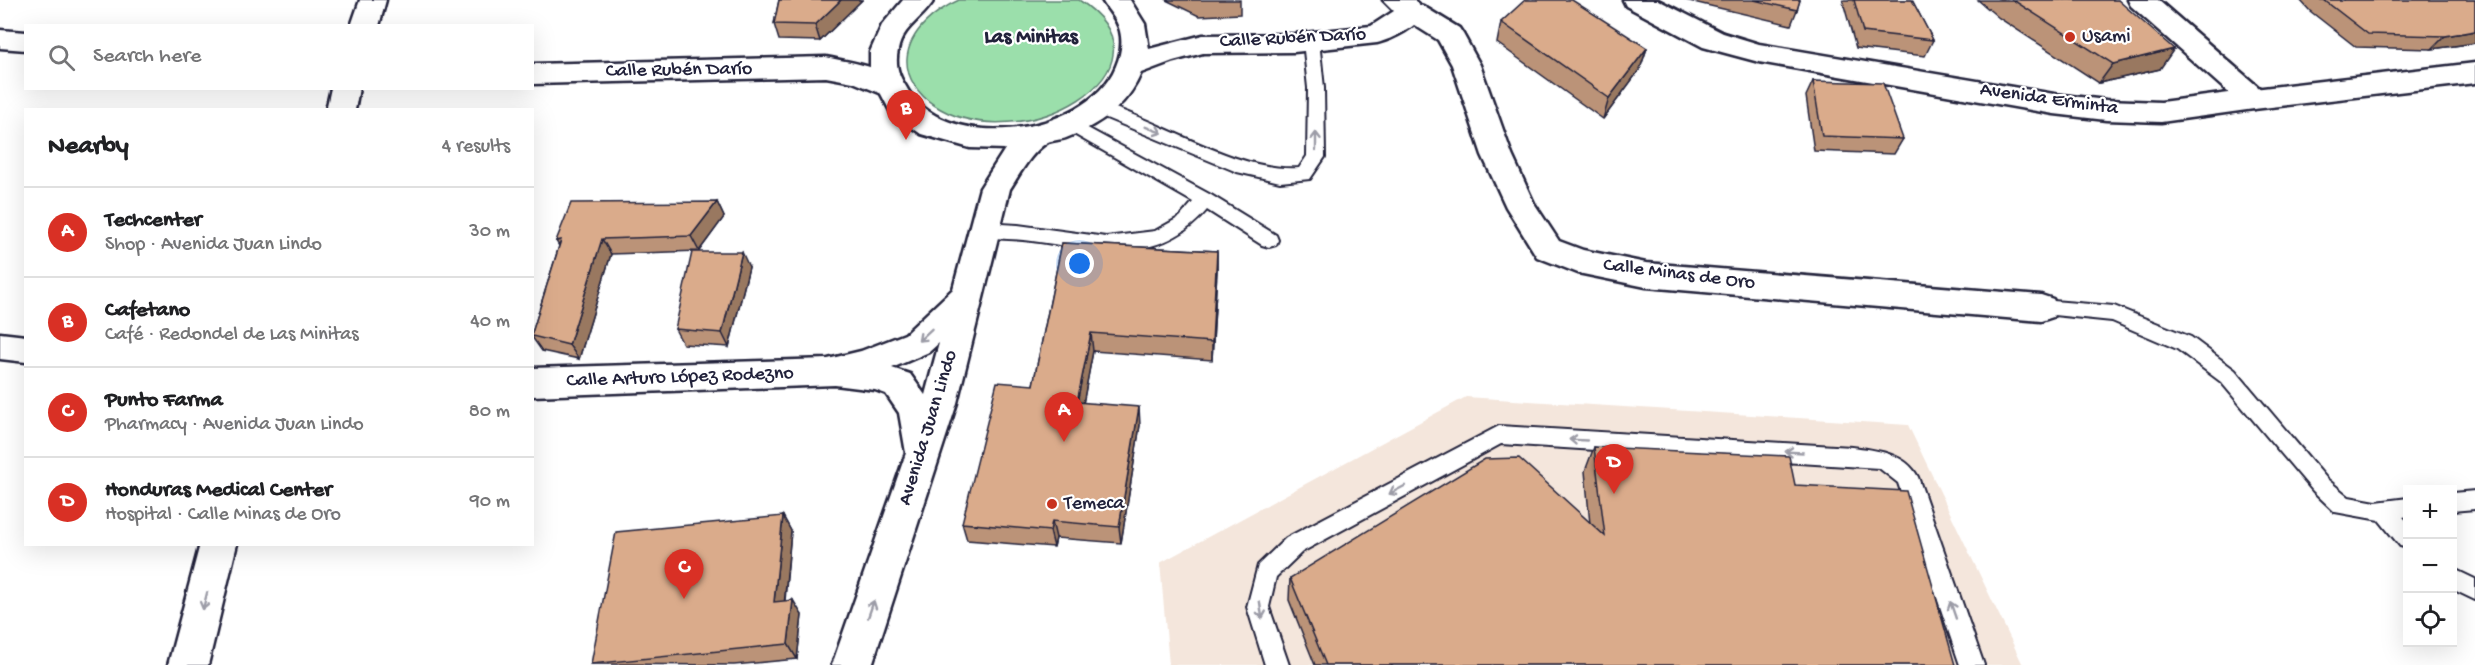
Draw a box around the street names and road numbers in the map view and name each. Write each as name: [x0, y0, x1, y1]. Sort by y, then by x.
street label: Calle Rubén Darío: [1219, 24, 1367, 54]
street label: Calle Rubén Darío: [605, 58, 753, 84]
street label: Avenida Erminta: [1978, 79, 2120, 121]
street label: Calle Minas de Oro: [1602, 254, 1756, 296]
street label: Avenida Juan Lindo: [894, 348, 964, 508]
street label: Calle Arturo López Rodezno: [566, 363, 794, 393]

